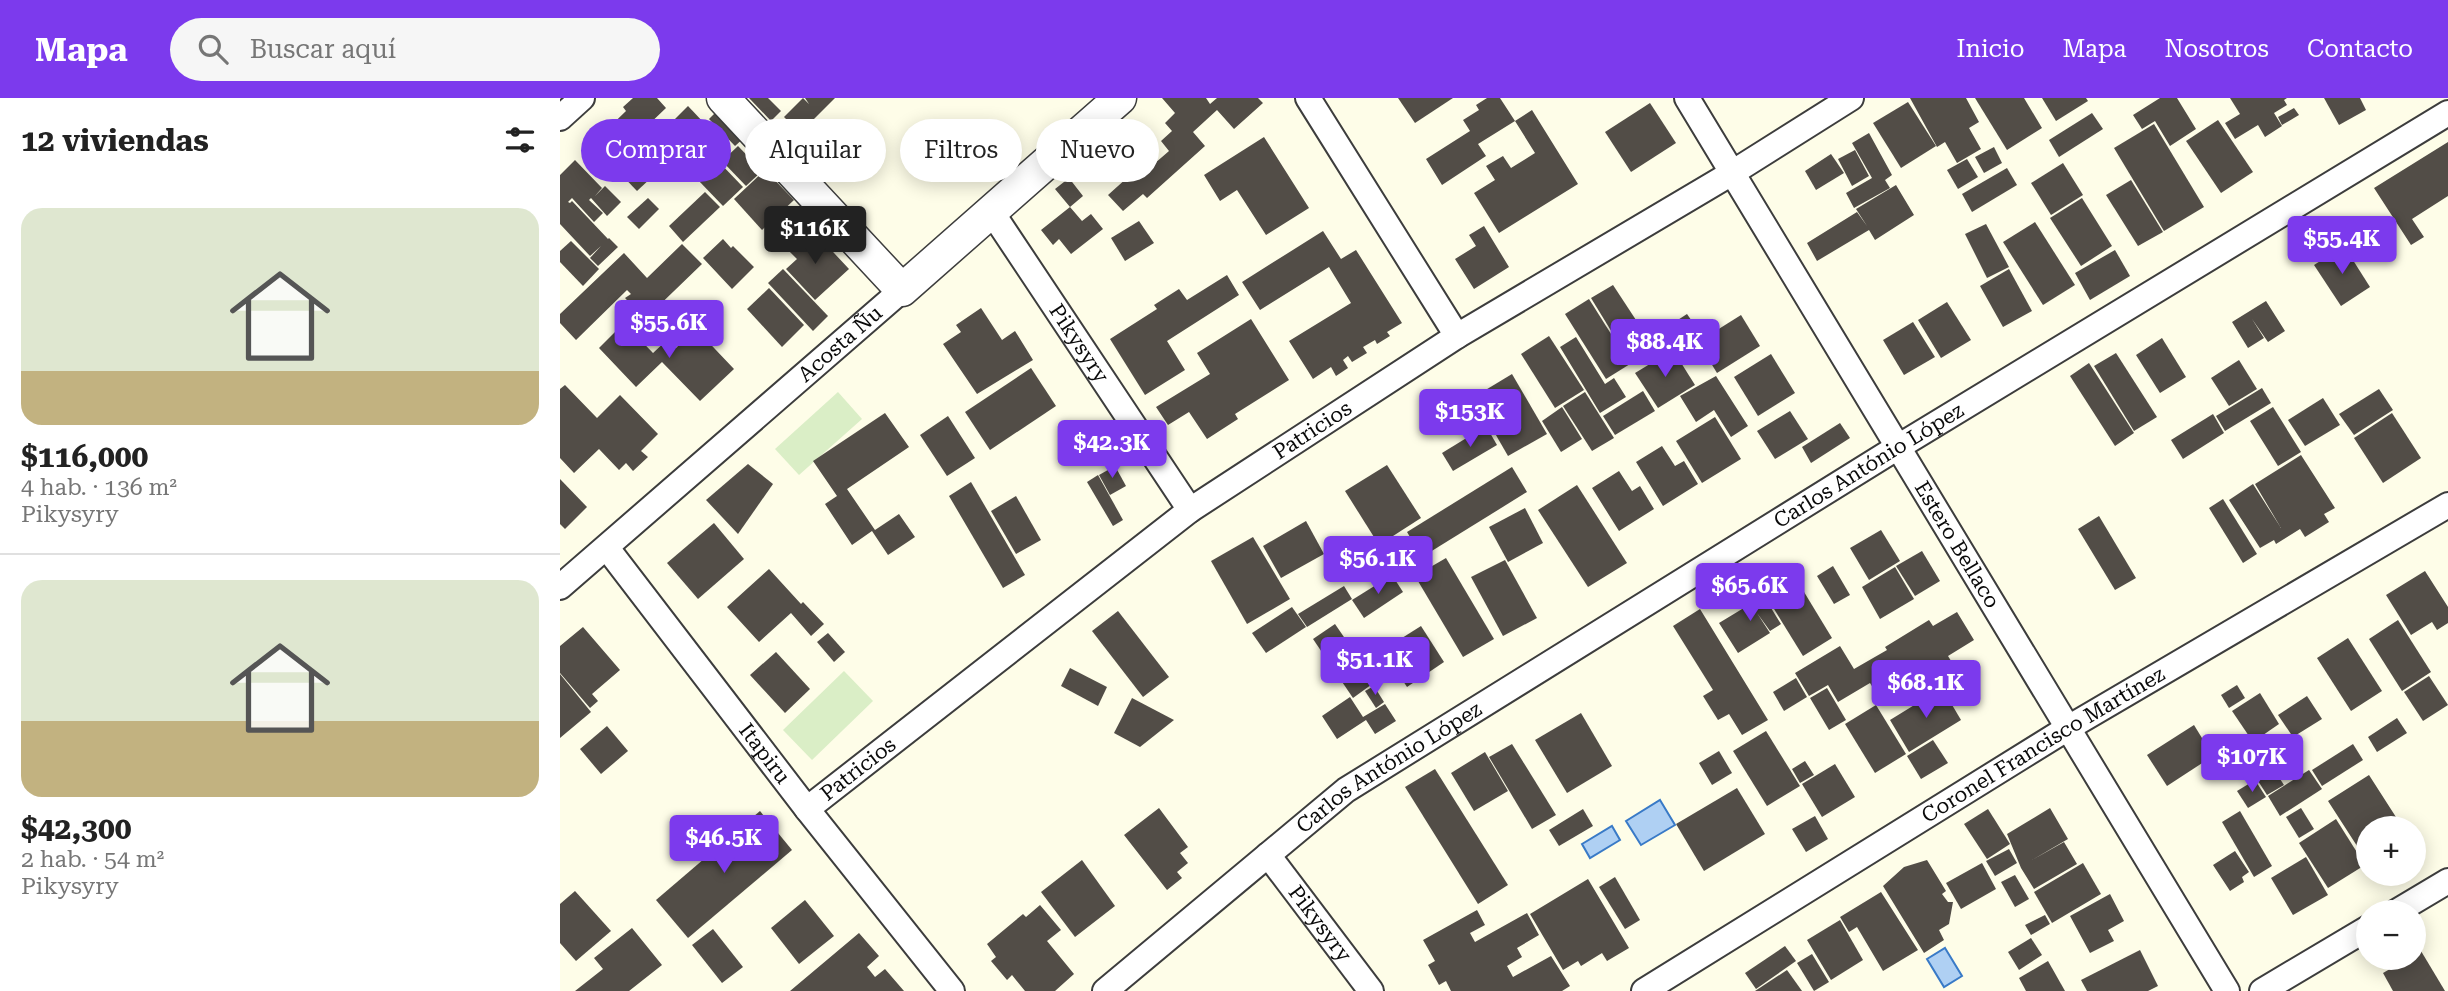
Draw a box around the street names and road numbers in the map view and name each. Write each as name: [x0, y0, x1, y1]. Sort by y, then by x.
street label: Pikysyry: [1044, 300, 1114, 388]
street label: Acosta Ñu: [793, 301, 887, 387]
street label: Patricios: [1269, 396, 1356, 464]
street label: Carlos António López: [1770, 398, 1968, 533]
street label: Estero Bellaco: [1910, 477, 2005, 612]
street label: Coronel Francisco Martínez: [1917, 662, 2169, 828]
street label: Carlos António López: [1292, 697, 1486, 838]
street label: Itapiru: [734, 719, 795, 788]
street label: Patricios: [816, 732, 901, 806]
street label: Pikysyry: [1283, 881, 1357, 967]

